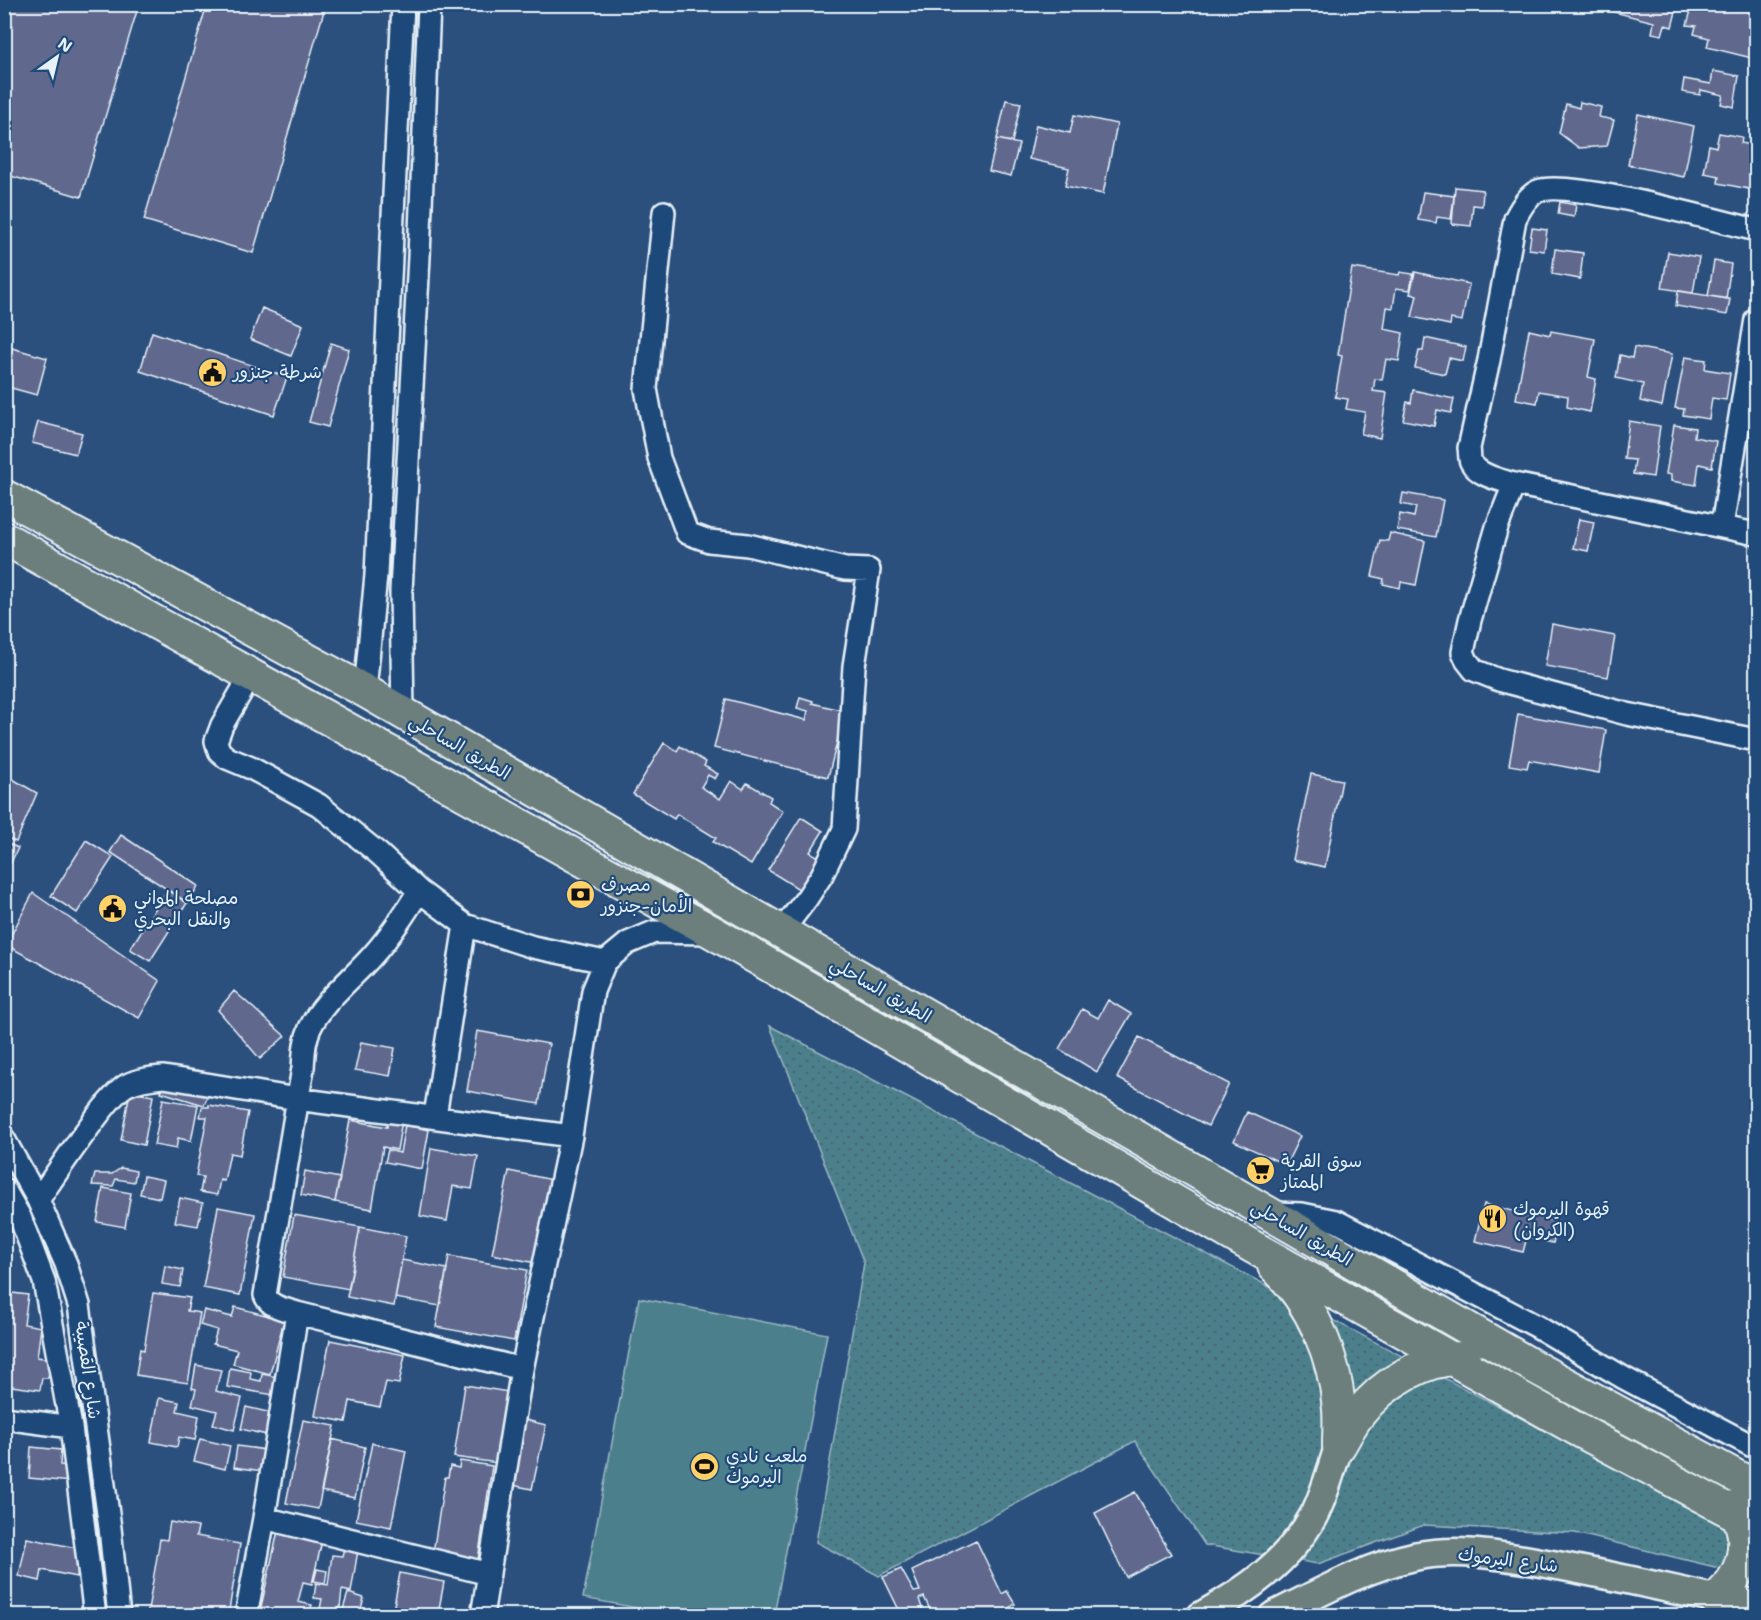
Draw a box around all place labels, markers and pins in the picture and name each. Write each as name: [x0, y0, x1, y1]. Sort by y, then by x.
public building icon: شرطة جنزور: [196, 356, 228, 388]
place label: شرطة جنزور: [231, 360, 322, 384]
place label: مصرف الأمان-جنزور: [599, 873, 692, 918]
bank icon: مصرف الأمان-جنزور: [564, 879, 596, 911]
place label: مصلحة المواني والنقل البحري: [134, 886, 238, 932]
public building icon: مصلحة المواني والنقل البحري: [97, 892, 129, 924]
place label: سوق القرية الممتاز: [1279, 1149, 1362, 1194]
supermarket icon: سوق القرية الممتاز: [1244, 1155, 1276, 1187]
place label: قهوة اليرموك (الكروان): [1513, 1197, 1610, 1242]
restaurant icon: قهوة اليرموك (الكروان): [1476, 1203, 1508, 1235]
place label: ملعب نادي اليرموك: [726, 1444, 807, 1489]
sports icon: ملعب نادي اليرموك: [689, 1450, 721, 1482]

